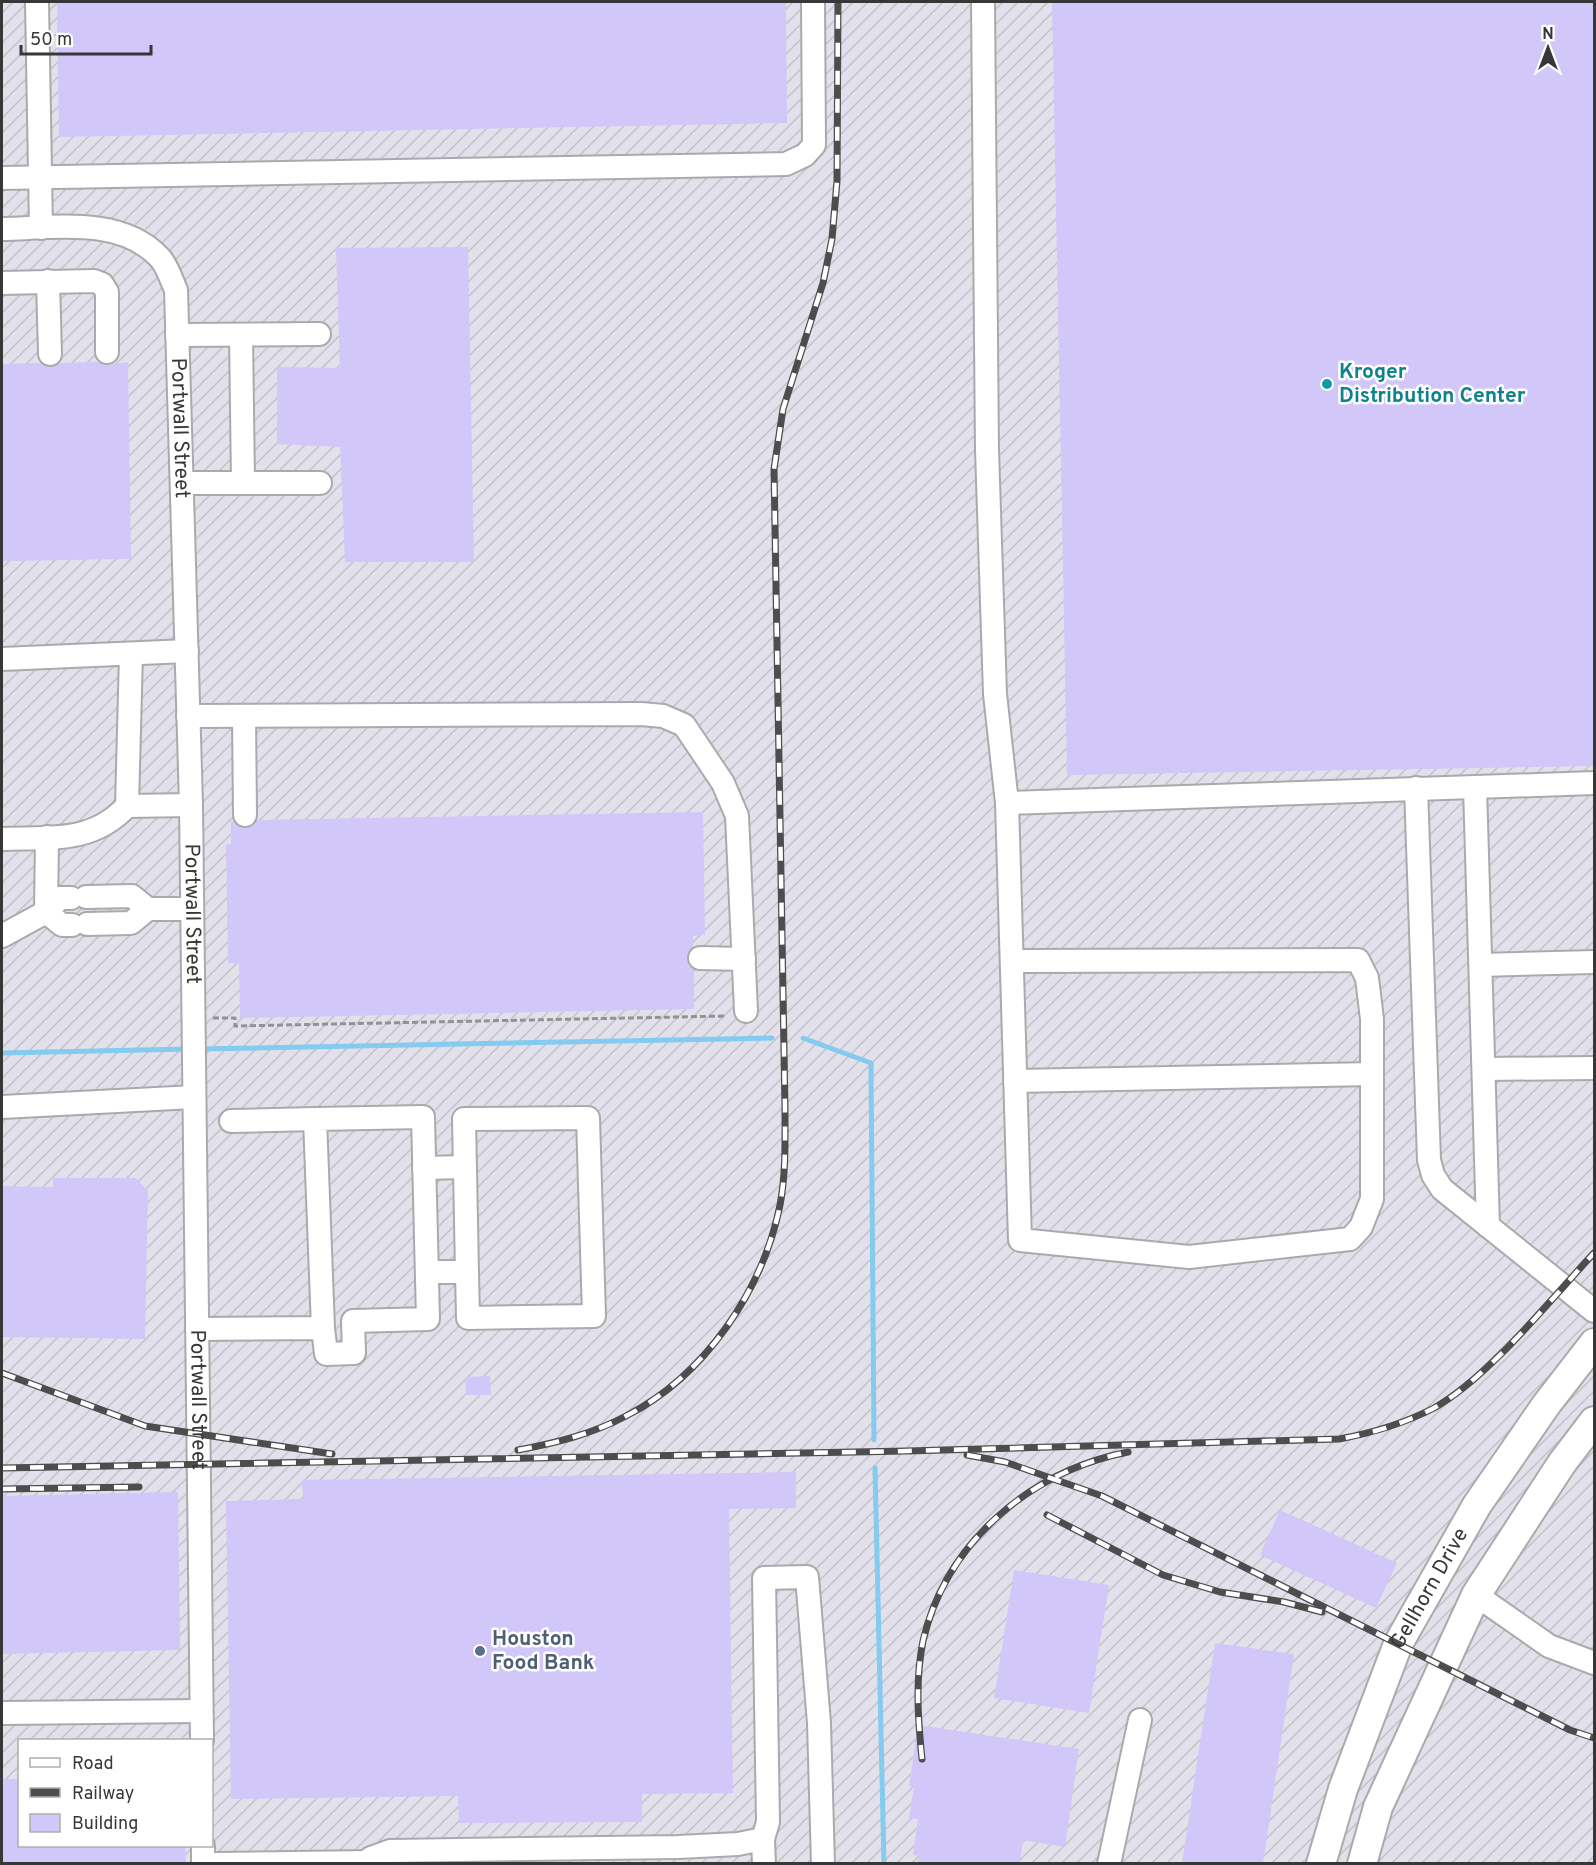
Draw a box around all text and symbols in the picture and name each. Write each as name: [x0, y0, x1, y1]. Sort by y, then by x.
scale bar: [21, 18, 152, 56]
north arrow: [1518, 18, 1578, 78]
text: N: [1542, 25, 1554, 45]
text: 50 m: [30, 29, 72, 52]
street label: Portwall Street: [164, 357, 196, 499]
place label: Kroger Distribution Center: [1339, 359, 1526, 410]
marker: Kroger Distribution Center: [1320, 377, 1334, 391]
street label: Portwall Street: [178, 843, 207, 984]
street label: Portwall Street: [184, 1329, 212, 1470]
street label: Gellhorn Drive: [1384, 1523, 1475, 1654]
place label: Houston Food Bank: [492, 1626, 595, 1677]
marker: Houston Food Bank: [473, 1644, 487, 1658]
legend: [18, 1739, 213, 1847]
text: Road: [72, 1753, 114, 1776]
text: Railway: [72, 1783, 134, 1806]
text: Building: [72, 1813, 138, 1836]

